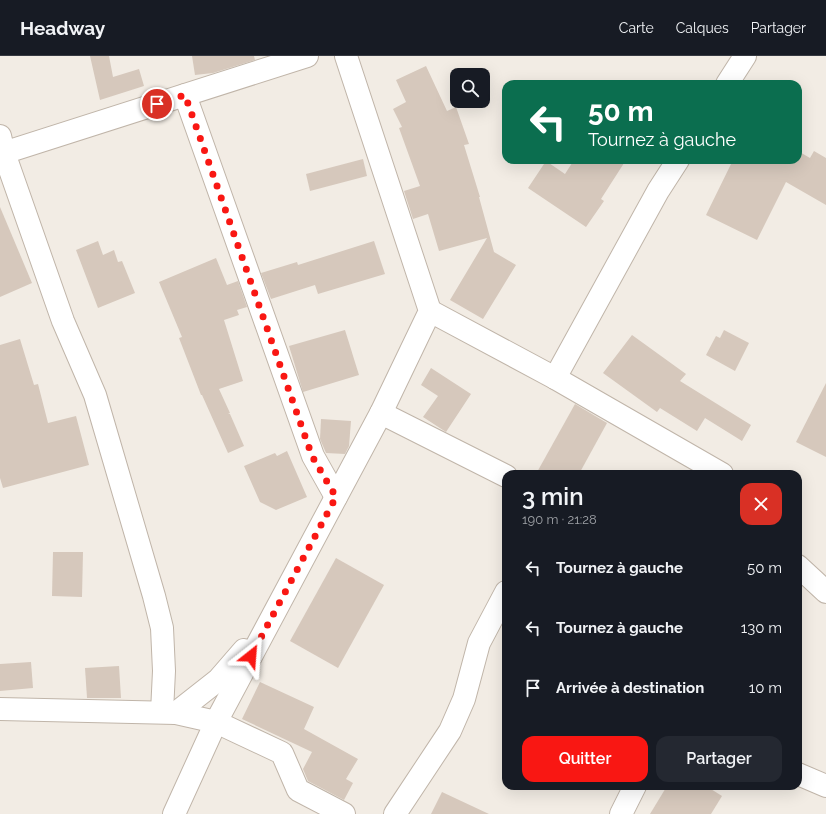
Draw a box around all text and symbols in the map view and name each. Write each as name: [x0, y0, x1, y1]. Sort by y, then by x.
text: Headway: [20, 17, 105, 39]
text: Carte: [619, 20, 654, 36]
text: Calques: [676, 20, 729, 36]
text: Partager: [751, 20, 806, 36]
map controls: [450, 68, 490, 108]
button: search: [450, 68, 490, 108]
pin: [140, 87, 174, 121]
icon: arrive: [146, 93, 168, 115]
text: 50 m: [588, 95, 654, 128]
icon: left: [522, 96, 574, 148]
text: Tournez à gauche: [588, 129, 736, 150]
text: 3 min: [522, 482, 584, 511]
button: close: [740, 483, 782, 525]
text: 190 m · 21:28: [522, 512, 597, 527]
icon: left: [522, 557, 544, 579]
text: Tournez à gauche: [556, 559, 683, 577]
text: 50 m: [747, 559, 782, 577]
icon: left: [522, 617, 544, 639]
text: Tournez à gauche: [556, 619, 683, 637]
text: 130 m: [741, 619, 782, 637]
position arrow: [230, 635, 272, 677]
icon: arrive: [522, 677, 544, 699]
text: Arrivée à destination: [556, 679, 704, 697]
text: 10 m: [749, 679, 782, 697]
button: Quitter: [522, 736, 648, 782]
button: Partager: [656, 736, 782, 782]

